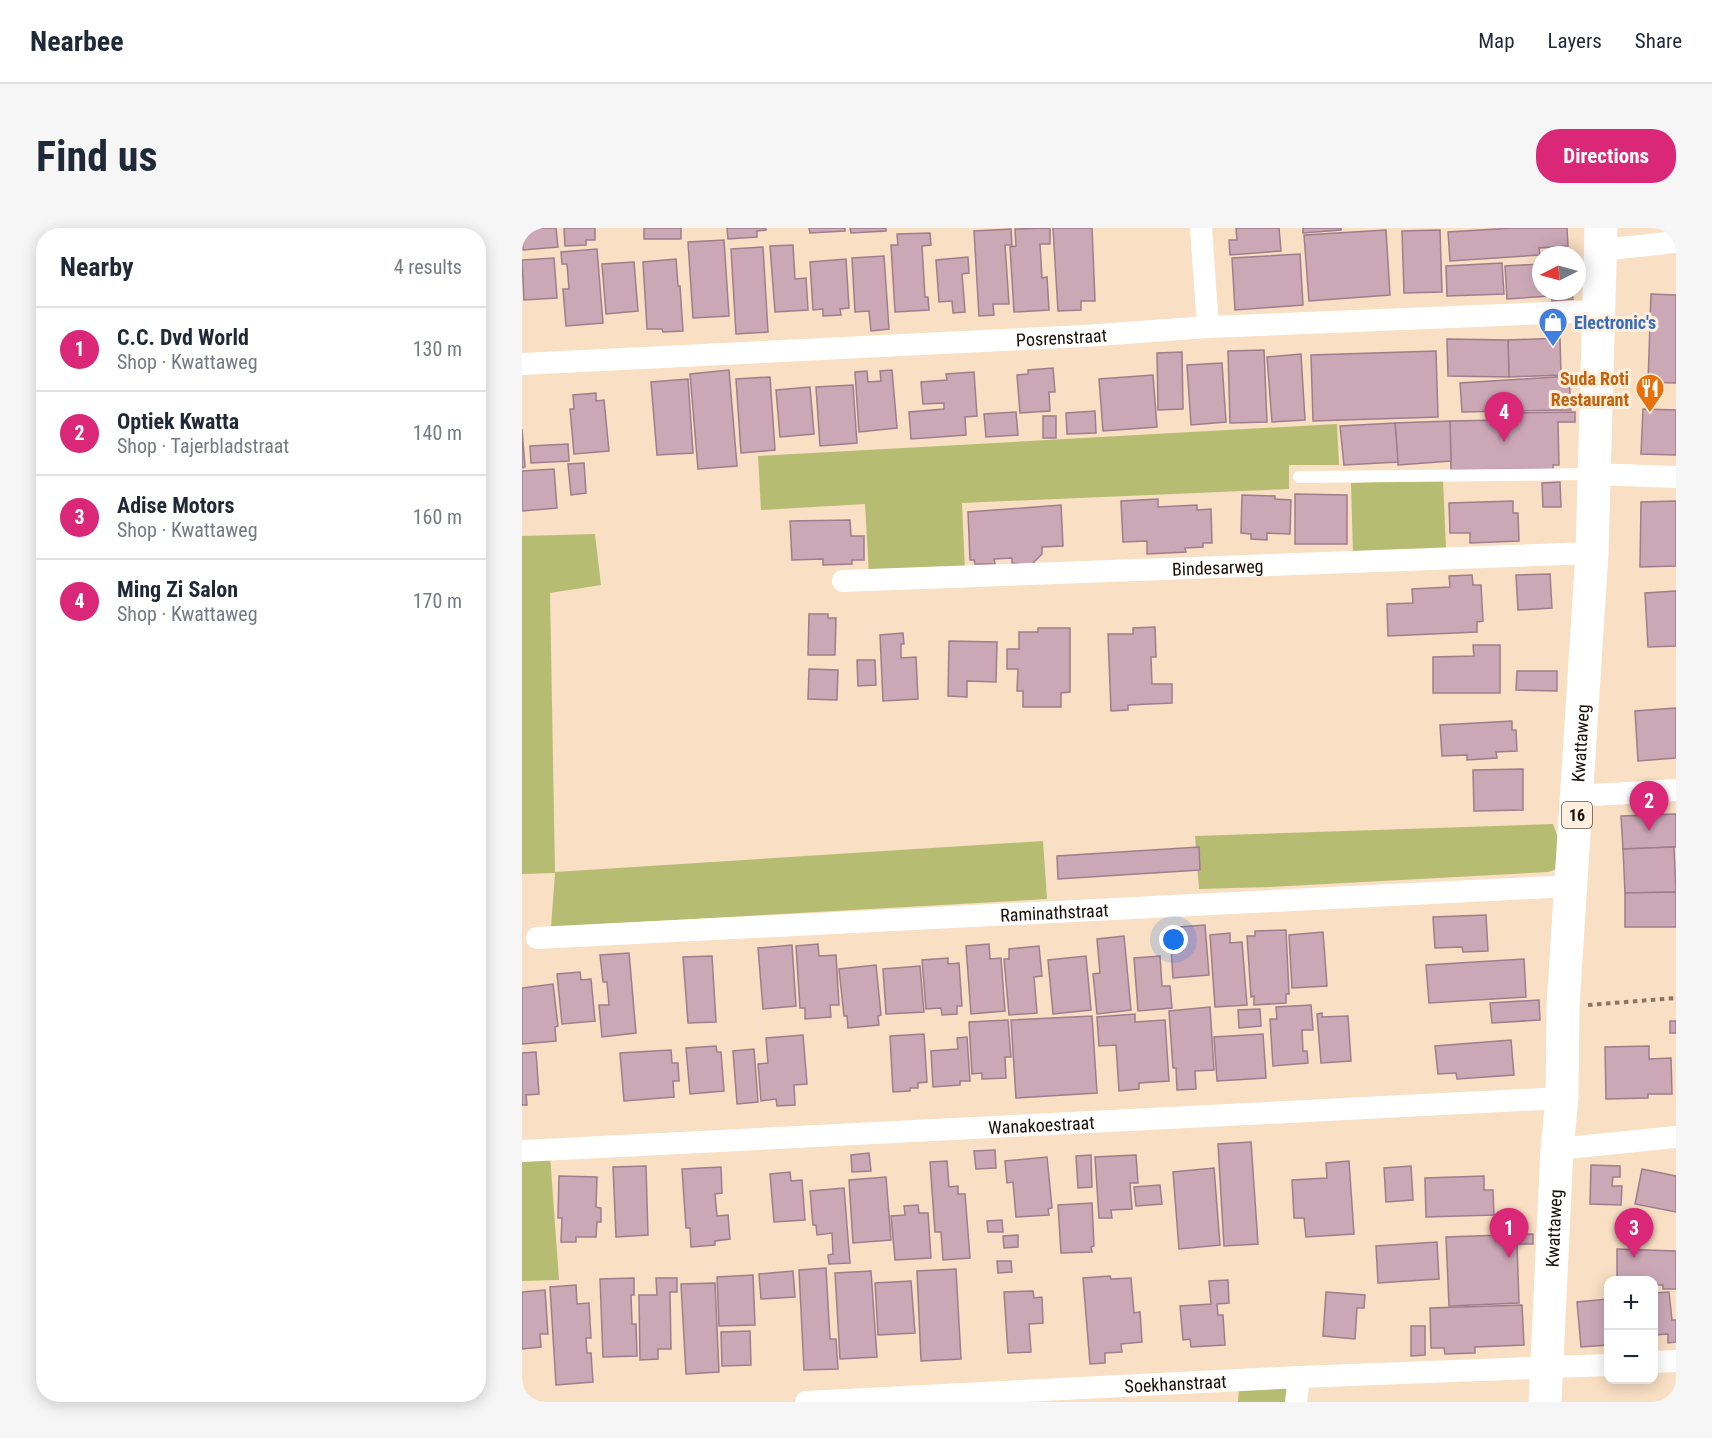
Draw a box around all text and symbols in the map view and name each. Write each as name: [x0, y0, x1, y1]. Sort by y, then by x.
text: Nearbee: [30, 25, 124, 58]
text: Map: [1478, 29, 1515, 53]
text: Layers: [1548, 29, 1602, 53]
text: Share: [1635, 29, 1682, 53]
button: Directions: [1536, 129, 1676, 183]
text: Find us: [36, 132, 157, 181]
north arrow: [1532, 246, 1586, 300]
text: Nearby: [60, 252, 134, 282]
text: 4 results: [394, 255, 462, 279]
shop icon: Electronic's: [1537, 306, 1569, 348]
place label: Electronic's: [1574, 312, 1656, 333]
street label: Posrenstraat: [1015, 324, 1107, 350]
text: C.C. Dvd World: [117, 325, 249, 350]
text: 1: [74, 337, 85, 361]
text: 130 m: [413, 337, 462, 361]
text: Shop · Kwattaweg: [117, 350, 258, 374]
place label: Suda Roti Restaurant: [1551, 368, 1629, 410]
restaurant icon: Suda Roti Restaurant: [1634, 372, 1666, 414]
pin: 4: [1484, 392, 1524, 442]
text: Optiek Kwatta: [117, 409, 239, 434]
text: 2: [74, 421, 85, 445]
text: 140 m: [413, 421, 462, 445]
text: Shop · Tajerbladstraat: [117, 434, 289, 458]
text: Adise Motors: [117, 493, 234, 518]
text: 3: [74, 505, 85, 529]
text: 160 m: [413, 505, 462, 529]
text: Shop · Kwattaweg: [117, 518, 258, 542]
street label: Bindesarweg: [1172, 555, 1264, 579]
text: Ming Zi Salon: [117, 577, 238, 602]
text: 4: [74, 589, 85, 613]
text: 170 m: [413, 589, 462, 613]
text: Shop · Kwattaweg: [117, 602, 258, 626]
street label: Kwattaweg: [1567, 704, 1593, 783]
pin: 2: [1630, 782, 1668, 831]
road number: 16: [1562, 802, 1592, 828]
street label: Raminathstraat: [1000, 899, 1109, 925]
your location: [1159, 925, 1188, 954]
street label: Wanakoestraat: [988, 1111, 1095, 1138]
street label: Kwattaweg: [1541, 1189, 1566, 1268]
pin: 1: [1490, 1208, 1528, 1258]
pin: 3: [1614, 1208, 1654, 1258]
map controls: [1604, 1276, 1658, 1384]
button: +: [1604, 1276, 1658, 1330]
button: −: [1604, 1330, 1658, 1384]
street label: Soekhanstraat: [1124, 1370, 1227, 1396]

